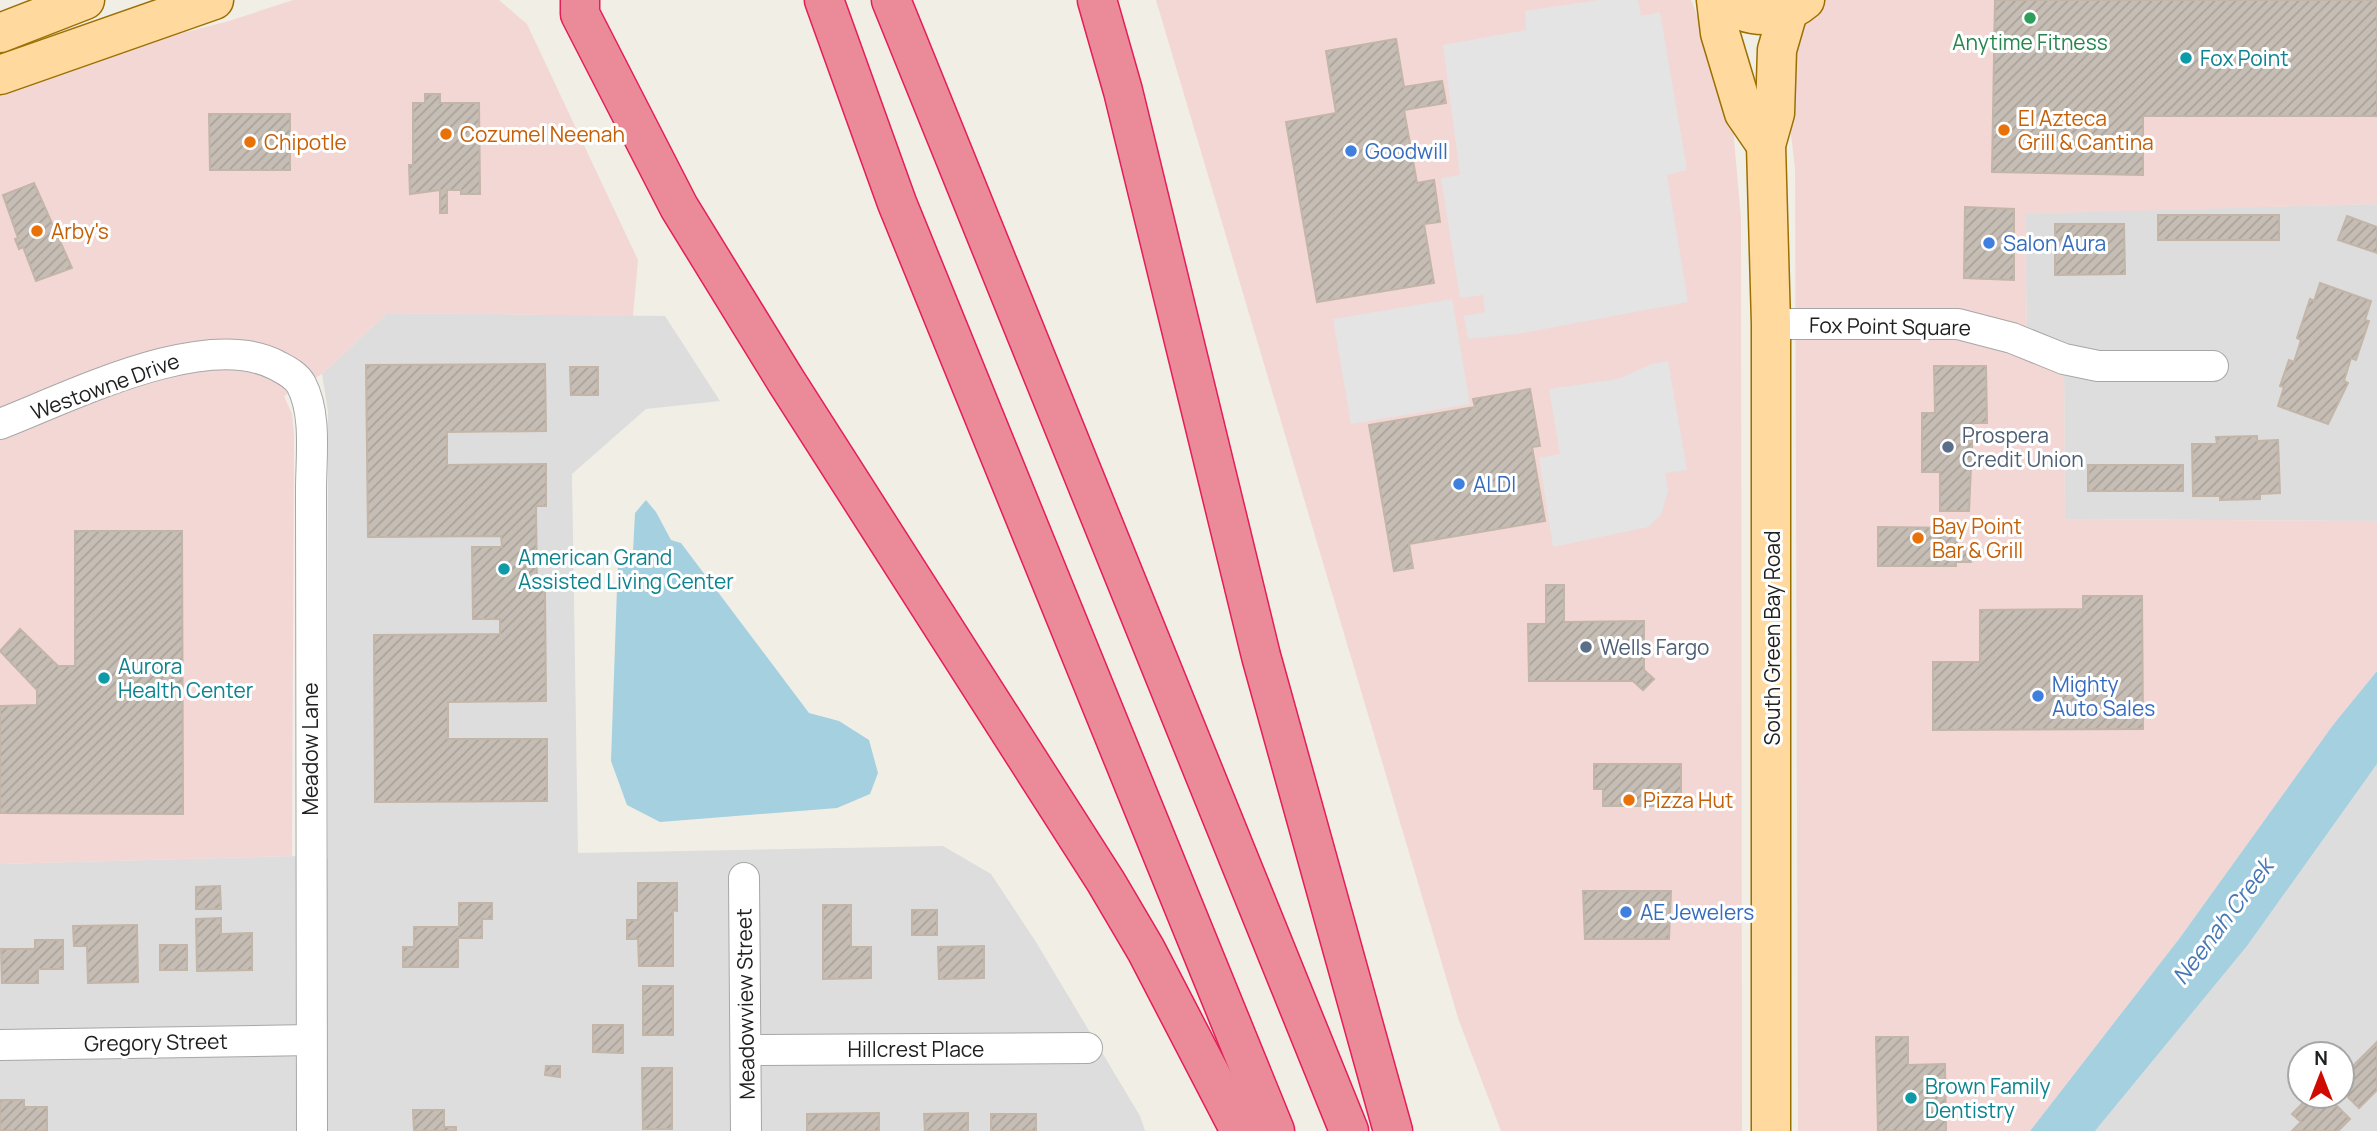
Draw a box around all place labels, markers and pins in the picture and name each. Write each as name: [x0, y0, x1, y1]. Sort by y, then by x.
marker: Anytime Fitness: [2022, 10, 2038, 26]
place label: Anytime Fitness: [1952, 28, 2108, 56]
place label: Fox Point: [2200, 44, 2289, 72]
marker: Fox Point: [2178, 50, 2194, 66]
place label: El Azteca Grill & Cantina: [2018, 104, 2154, 156]
place label: Cozumel Neenah: [460, 120, 625, 148]
marker: El Azteca Grill & Cantina: [1996, 122, 2012, 138]
marker: Cozumel Neenah: [438, 126, 454, 142]
place label: Chipotle: [264, 128, 347, 156]
marker: Chipotle: [242, 134, 258, 150]
place label: Goodwill: [1365, 137, 1448, 165]
marker: Goodwill: [1343, 143, 1359, 159]
place label: Arby's: [51, 217, 109, 245]
marker: Arby's: [29, 223, 45, 239]
place label: Salon Aura: [2003, 229, 2106, 257]
marker: Salon Aura: [1981, 235, 1997, 251]
place label: Prospera Credit Union: [1962, 421, 2084, 473]
marker: Prospera Credit Union: [1940, 439, 1956, 455]
place label: ALDI: [1473, 470, 1516, 498]
marker: ALDI: [1451, 476, 1467, 492]
place label: Bay Point Bar & Grill: [1932, 512, 2023, 564]
marker: Bay Point Bar & Grill: [1910, 530, 1926, 546]
place label: American Grand Assisted Living Center: [518, 543, 734, 595]
marker: American Grand Assisted Living Center: [496, 561, 512, 577]
place label: Wells Fargo: [1600, 633, 1710, 661]
marker: Wells Fargo: [1578, 639, 1594, 655]
place label: Aurora Health Center: [118, 652, 254, 704]
marker: Aurora Health Center: [96, 670, 112, 686]
place label: Mighty Auto Sales: [2052, 670, 2155, 722]
marker: Mighty Auto Sales: [2030, 688, 2046, 704]
place label: Pizza Hut: [1643, 786, 1733, 814]
marker: Pizza Hut: [1621, 792, 1637, 808]
place label: AE Jewelers: [1640, 898, 1754, 926]
marker: AE Jewelers: [1618, 904, 1634, 920]
place label: Brown Family Dentistry: [1925, 1072, 2051, 1124]
marker: Brown Family Dentistry: [1903, 1090, 1919, 1106]

